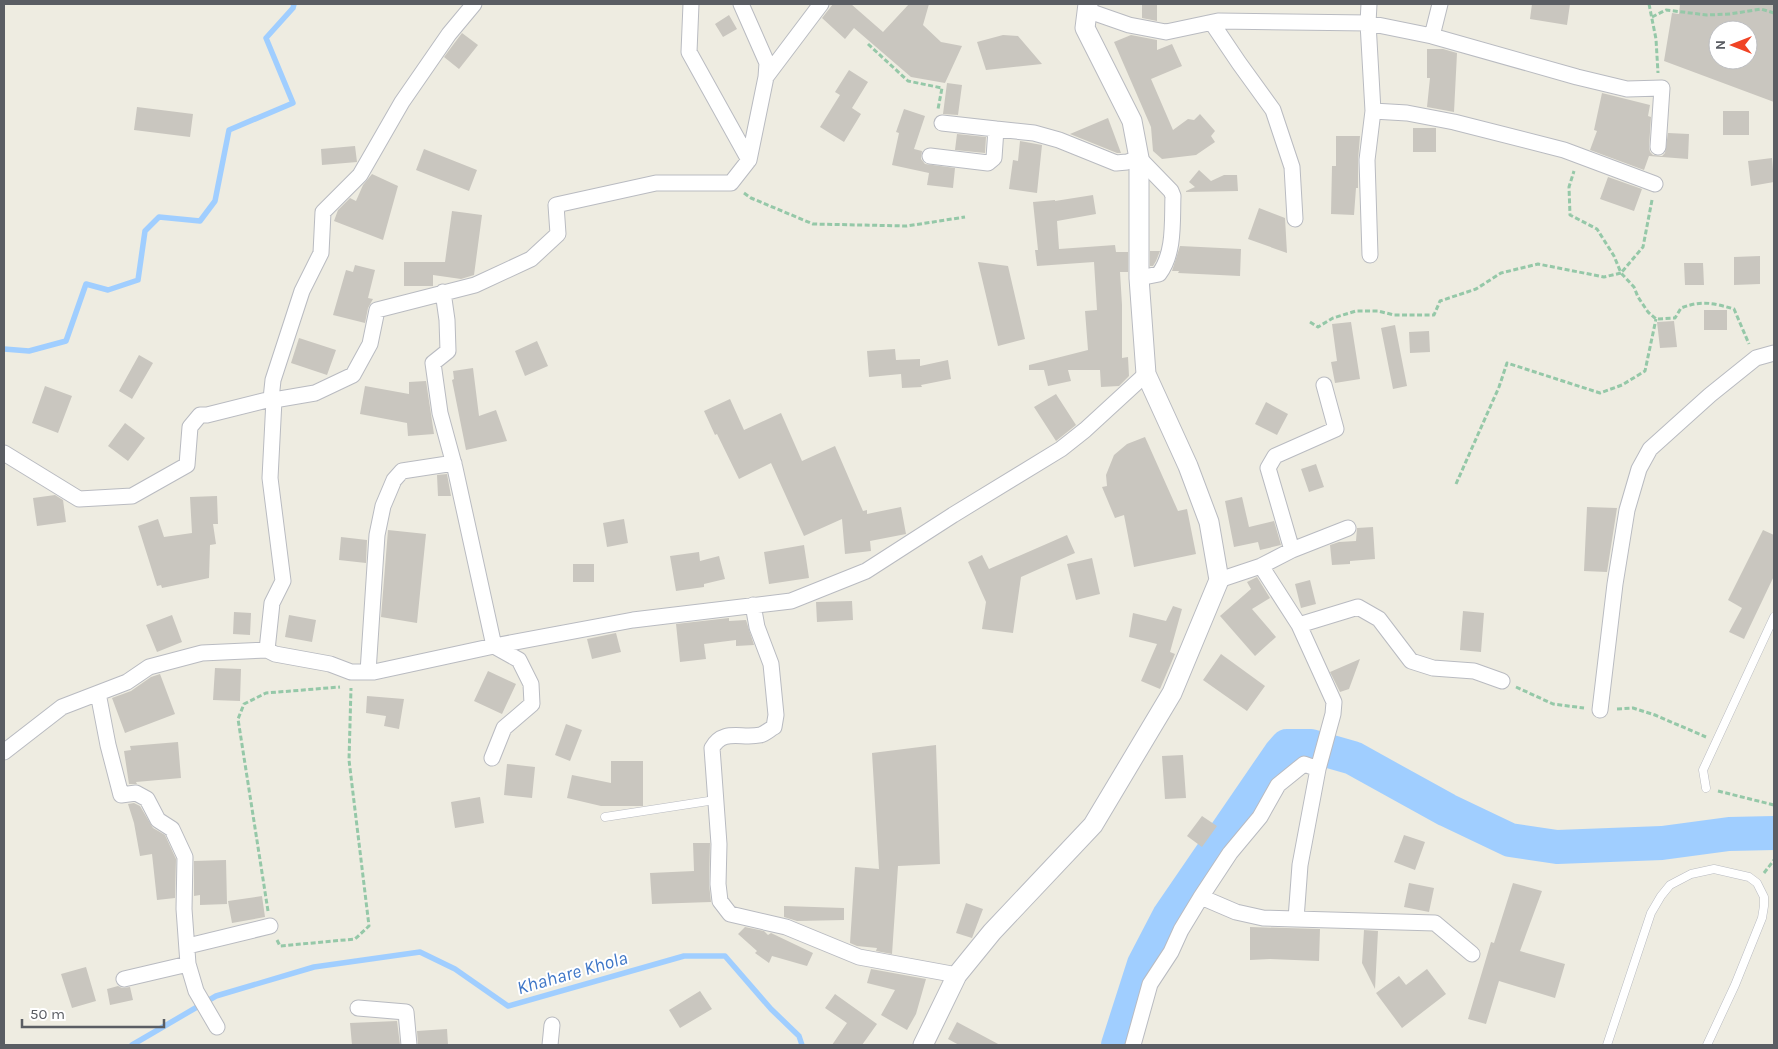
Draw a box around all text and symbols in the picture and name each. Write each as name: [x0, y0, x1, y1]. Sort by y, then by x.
north arrow: [1708, 20, 1758, 70]
text: N: [1712, 40, 1729, 50]
water label: Khahare Khola: [514, 947, 630, 999]
scale bar: [22, 996, 165, 1028]
text: 50 m: [30, 1005, 65, 1023]

